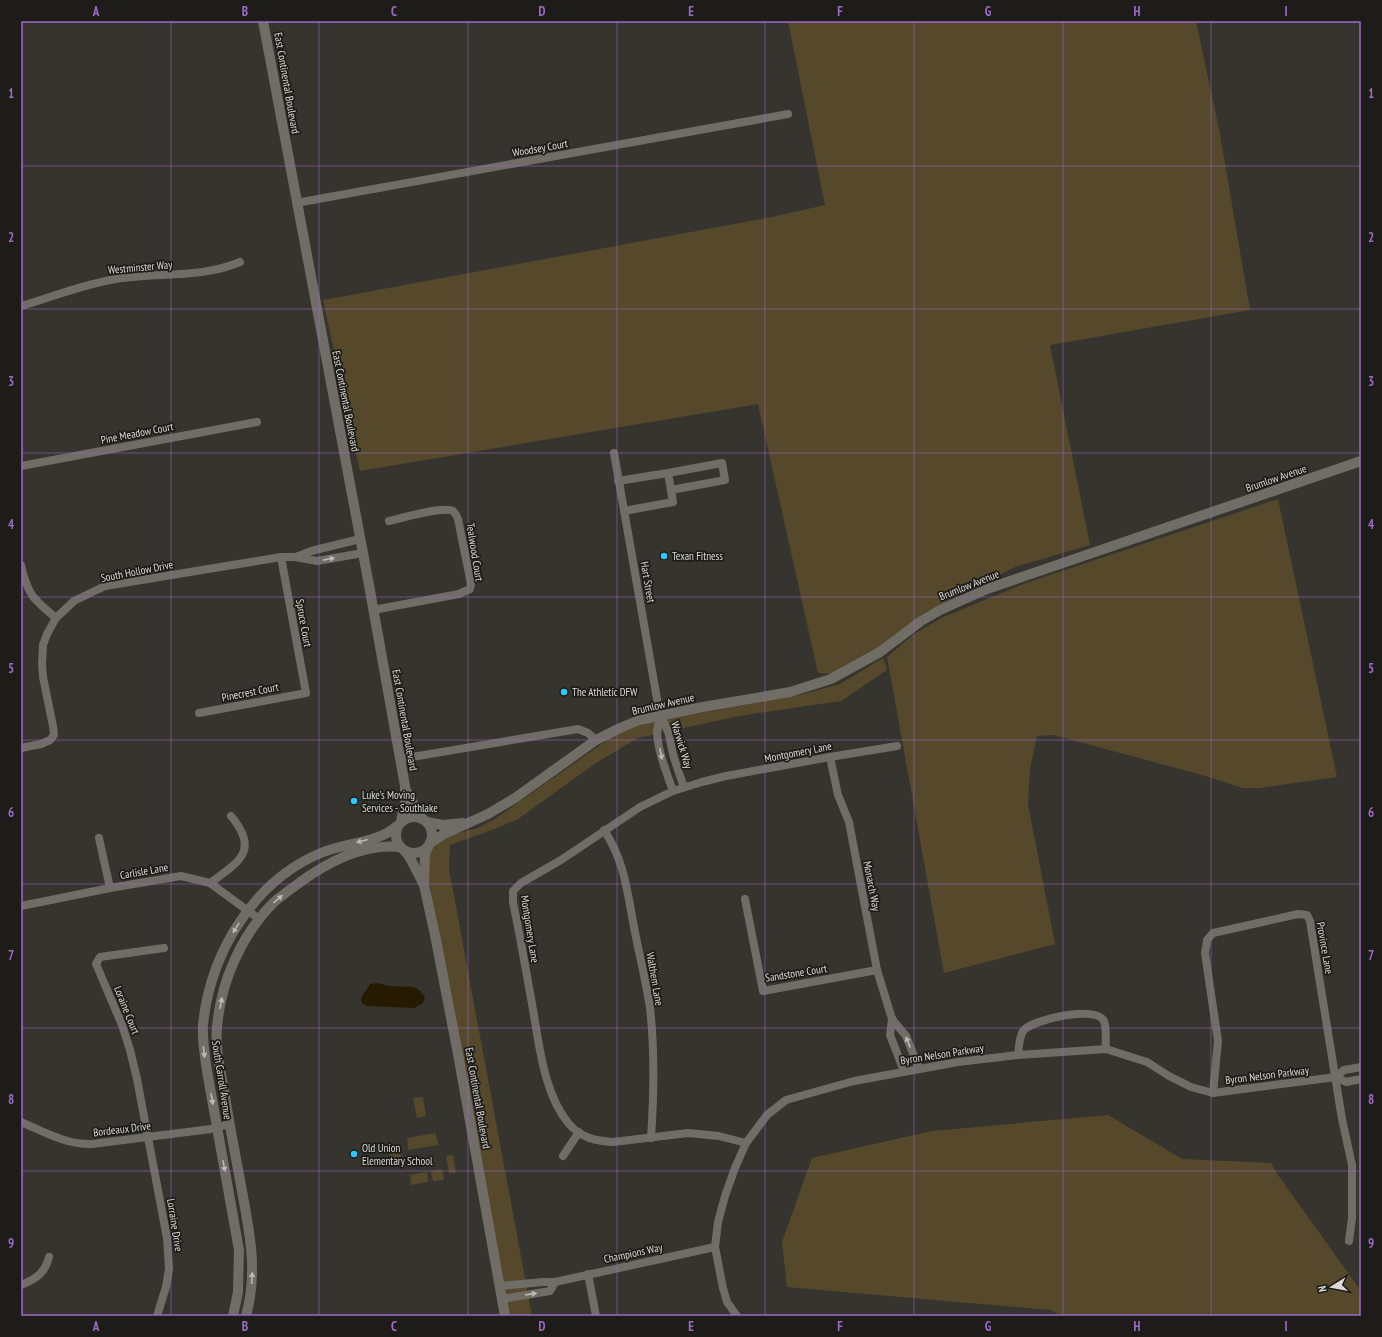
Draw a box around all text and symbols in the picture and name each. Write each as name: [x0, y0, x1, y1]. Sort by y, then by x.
text: A: [92, 3, 100, 20]
text: B: [242, 3, 248, 20]
text: C: [391, 3, 397, 20]
text: D: [539, 3, 546, 20]
text: E: [688, 3, 694, 20]
text: F: [837, 3, 843, 20]
text: G: [985, 3, 992, 20]
text: H: [1134, 3, 1141, 20]
text: I: [1284, 3, 1288, 20]
street label: East Continental Boulevard: [271, 31, 303, 135]
text: 1: [8, 85, 14, 102]
text: 1: [1368, 85, 1374, 102]
street label: Woodsey Court: [511, 136, 569, 160]
text: 2: [8, 229, 14, 246]
text: 2: [1368, 229, 1374, 246]
street label: Westminster Way: [107, 257, 174, 277]
street label: East Continental Boulevard: [329, 349, 363, 453]
text: 3: [8, 373, 14, 390]
text: 3: [1368, 373, 1374, 390]
street label: Pine Meadow Court: [100, 419, 174, 447]
street label: Brumlow Avenue: [1244, 461, 1309, 495]
text: 4: [8, 516, 15, 533]
text: 4: [1368, 516, 1375, 533]
street label: Tealwood Court: [463, 522, 487, 582]
place label: Texan Fitness: [672, 549, 723, 563]
marker: Texan Fitness: [659, 551, 669, 561]
one-way arrow: [323, 556, 335, 562]
street label: South Hollow Drive: [100, 557, 175, 585]
street label: Hart Street: [637, 560, 659, 604]
street label: Brumlow Avenue: [937, 566, 1001, 603]
street label: Spruce Court: [293, 598, 315, 648]
text: 5: [8, 660, 14, 677]
text: 5: [1368, 660, 1374, 677]
street label: East Continental Boulevard: [389, 668, 421, 772]
street label: Pinecrest Court: [220, 680, 280, 704]
place label: The Athletic DFW: [572, 685, 638, 699]
marker: The Athletic DFW: [559, 687, 569, 697]
street label: Brumlow Avenue: [630, 690, 696, 718]
street label: Warwick Way: [668, 720, 696, 771]
street label: Montgomery Lane: [763, 739, 833, 765]
one-way arrow: [659, 748, 665, 760]
place label: Luke’s Moving Services - Southlake: [362, 788, 438, 815]
marker: Luke’s Moving Services - Southlake: [349, 796, 359, 806]
text: 6: [8, 804, 14, 821]
text: 6: [1368, 804, 1374, 821]
one-way arrow: [356, 838, 368, 844]
street label: Carlisle Lane: [119, 860, 170, 882]
street label: Monarch Way: [860, 860, 884, 913]
street label: Montgomery Lane: [518, 894, 542, 964]
one-way arrow: [273, 895, 283, 904]
street label: Province Lane: [1314, 921, 1337, 976]
one-way arrow: [232, 923, 240, 933]
text: 7: [8, 947, 14, 964]
text: 7: [1368, 947, 1374, 964]
street label: Walthem Lane: [643, 951, 667, 1007]
street label: Sandstone Court: [764, 961, 828, 985]
street label: Loraine Court: [111, 984, 143, 1036]
one-way arrow: [218, 997, 224, 1009]
one-way arrow: [905, 1036, 911, 1048]
street label: South Carroll Avenue: [209, 1040, 235, 1121]
street label: Byron Nelson Parkway: [899, 1040, 986, 1068]
one-way arrow: [201, 1046, 207, 1058]
street label: East Continental Boulevard: [462, 1046, 494, 1150]
street label: Byron Nelson Parkway: [1224, 1063, 1311, 1087]
text: 8: [8, 1091, 14, 1108]
text: 8: [1368, 1091, 1374, 1108]
one-way arrow: [209, 1093, 215, 1105]
street label: Bordeaux Drive: [92, 1118, 152, 1139]
place label: Old Union Elementary School: [362, 1141, 433, 1168]
marker: Old Union Elementary School: [349, 1149, 359, 1159]
one-way arrow: [221, 1160, 227, 1172]
street label: Lorraine Drive: [164, 1198, 186, 1253]
text: 9: [8, 1235, 14, 1252]
text: 9: [1368, 1235, 1374, 1252]
street label: Champions Way: [602, 1240, 664, 1266]
north arrow: [1312, 1267, 1352, 1307]
one-way arrow: [249, 1272, 256, 1284]
text: N: [1315, 1285, 1330, 1293]
one-way arrow: [525, 1291, 537, 1297]
text: A: [92, 1318, 100, 1335]
text: B: [242, 1318, 248, 1335]
text: C: [391, 1318, 397, 1335]
text: D: [539, 1318, 546, 1335]
text: E: [688, 1318, 694, 1335]
text: F: [837, 1318, 843, 1335]
text: G: [985, 1318, 992, 1335]
text: H: [1134, 1318, 1141, 1335]
text: I: [1284, 1318, 1288, 1335]

